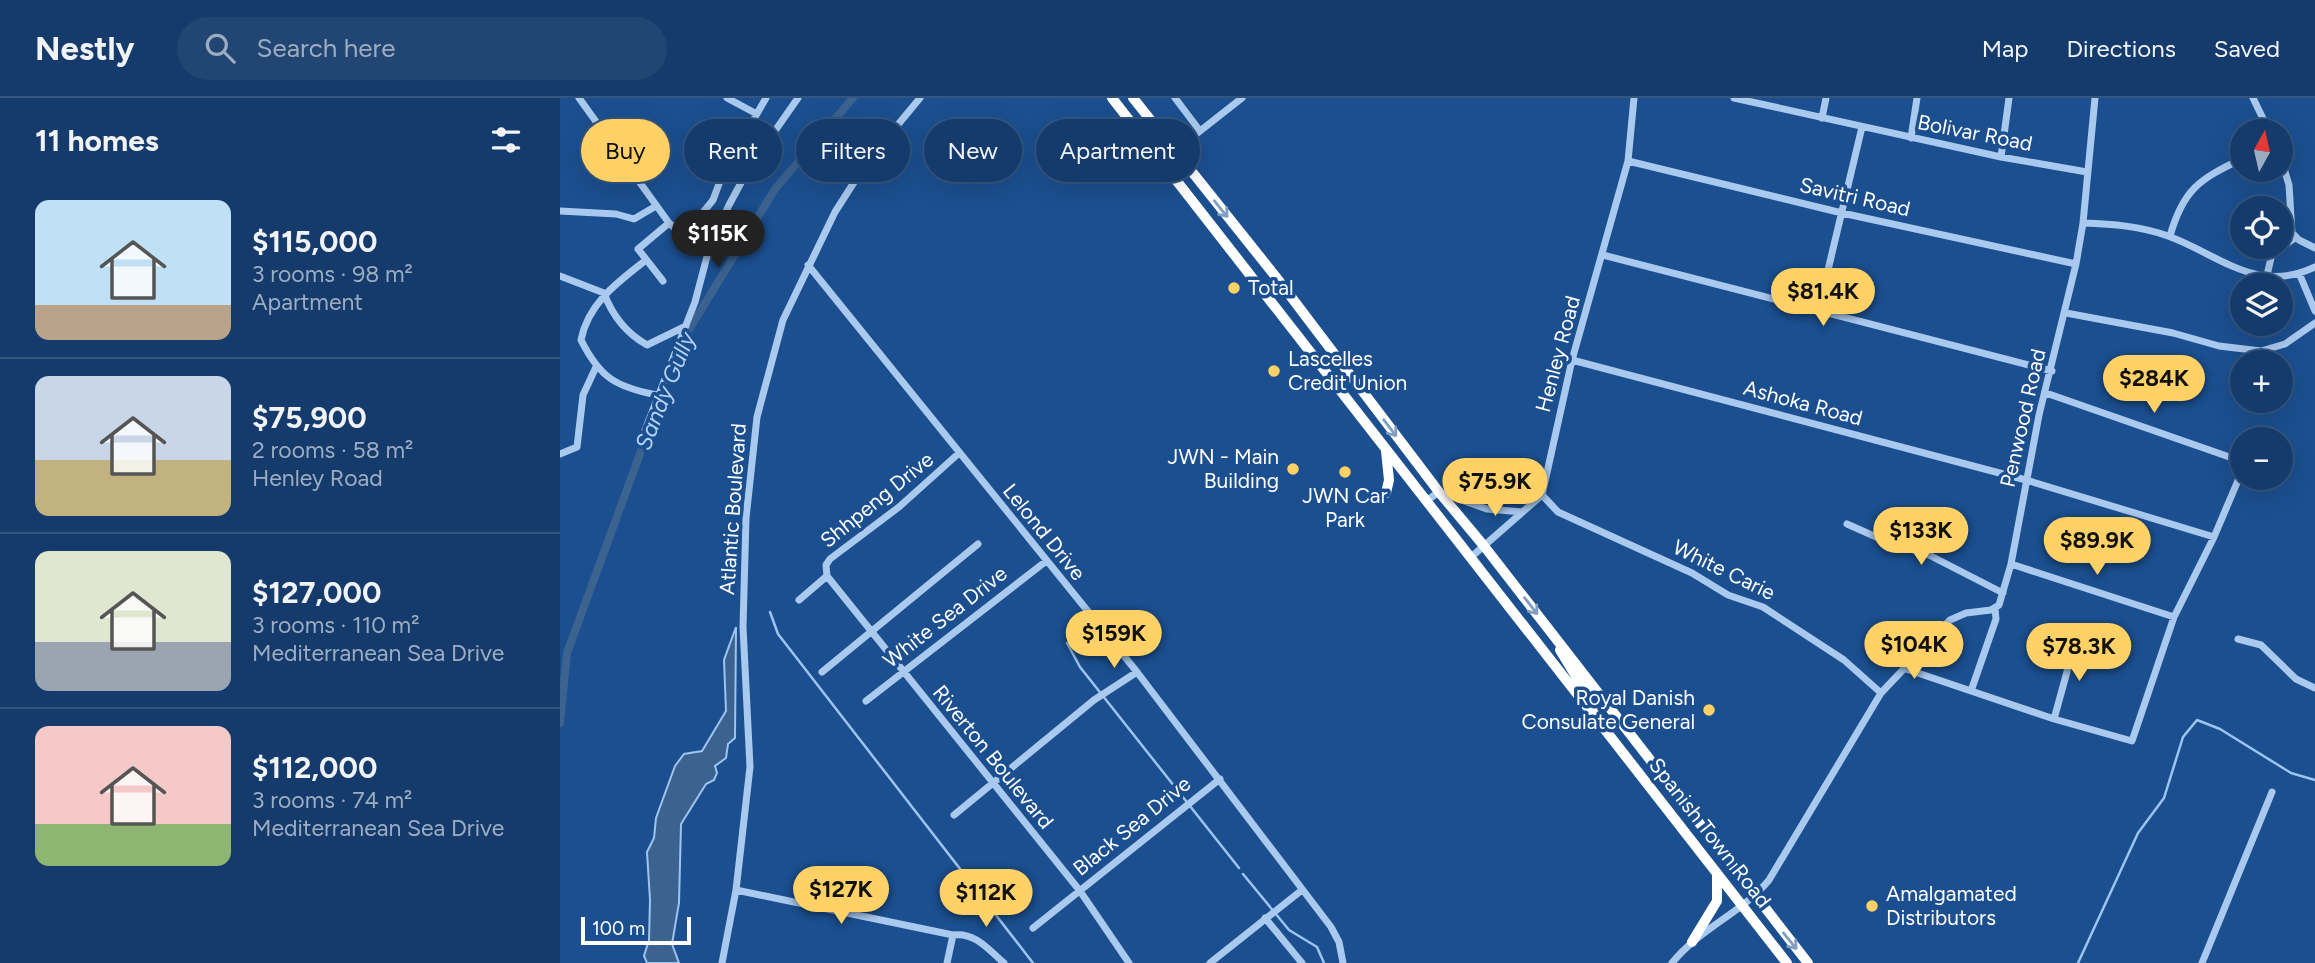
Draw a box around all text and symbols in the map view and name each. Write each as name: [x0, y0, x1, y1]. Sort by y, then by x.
search box: [177, 17, 667, 80]
text: Nestly: [35, 29, 135, 68]
icon: search: [201, 29, 239, 67]
text: Search here: [257, 32, 395, 64]
text: Map: [1982, 34, 2028, 63]
text: Directions: [2066, 34, 2176, 63]
text: Saved: [2214, 34, 2280, 63]
street label: Bolivar Road: [1916, 109, 2035, 156]
chip: Buy: [581, 119, 670, 182]
chip: Rent: [684, 119, 782, 182]
chip: Filters: [796, 119, 910, 182]
chip: New: [924, 119, 1022, 182]
chip: Apartment: [1036, 119, 1200, 182]
north arrow: [2230, 119, 2292, 182]
map controls: [2230, 119, 2293, 490]
icon: filters: [487, 121, 525, 159]
text: 11 homes: [35, 122, 159, 159]
street label: Savitri Road: [1797, 172, 1913, 221]
button: locate: [2230, 196, 2293, 259]
one-way arrow: [1214, 199, 1229, 217]
pin: $115K: [669, 211, 767, 270]
text: $115K: [688, 219, 748, 247]
text: $115,000: [252, 223, 377, 260]
icon: home: [91, 228, 175, 312]
text: 3 rooms · 98 m²: [252, 260, 413, 288]
pin: $81.4K: [1766, 268, 1880, 328]
button: layers: [2230, 273, 2293, 336]
place label: Total: [1248, 275, 1294, 300]
text: $81.4K: [1787, 277, 1859, 305]
marker: Total: [1226, 280, 1242, 296]
text: Apartment: [252, 288, 363, 316]
street label: Henley Road: [1530, 293, 1585, 415]
water label: Sandy Gully: [629, 327, 702, 454]
place label: Lascelles Credit Union: [1288, 346, 1407, 395]
street label: Penwood Road: [1994, 346, 2051, 490]
button: +: [2230, 350, 2293, 413]
pin: $284K: [2105, 356, 2203, 415]
marker: Lascelles Credit Union: [1266, 363, 1282, 379]
text: $284K: [2119, 364, 2189, 392]
street label: Ashoka Road: [1741, 375, 1865, 430]
text: $75,900: [252, 399, 367, 436]
icon: home: [91, 404, 175, 488]
one-way arrow: [1383, 418, 1398, 436]
street label: Atlantic Boulevard: [714, 422, 751, 596]
button: −: [2230, 427, 2293, 490]
text: 2 rooms · 58 m²: [252, 436, 413, 464]
place label: JWN - Main Building: [1168, 444, 1279, 493]
street label: Shhpeng Drive: [815, 446, 938, 553]
pin: $75.9K: [1438, 458, 1552, 518]
marker: JWN - Main Building: [1285, 461, 1301, 477]
text: Henley Road: [252, 464, 383, 492]
marker: JWN Car Park: [1337, 464, 1353, 480]
text: $75.9K: [1458, 467, 1532, 495]
street label: Lelond Drive: [998, 478, 1091, 585]
place label: JWN Car Park: [1302, 483, 1388, 532]
pin: $133K: [1872, 508, 1970, 567]
text: $133K: [1889, 516, 1953, 544]
pin: $89.9K: [2040, 518, 2154, 577]
text: $89.9K: [2060, 526, 2134, 554]
street label: White Carie: [1669, 534, 1779, 605]
street label: White Sea Drive: [878, 561, 1012, 673]
text: $127,000: [252, 574, 381, 611]
icon: home: [91, 579, 175, 663]
one-way arrow: [1523, 597, 1538, 615]
pin: $159K: [1065, 610, 1163, 670]
text: 3 rooms · 110 m²: [252, 611, 419, 639]
text: $159K: [1082, 619, 1146, 647]
pin: $104K: [1865, 622, 1963, 681]
pin: $78.3K: [2022, 624, 2136, 683]
text: $104K: [1880, 630, 1948, 658]
text: $78.3K: [2042, 632, 2116, 660]
text: Mediterranean Sea Drive: [252, 639, 504, 667]
street label: Riverton Boulevard: [928, 680, 1059, 834]
place label: Royal Danish Consulate General: [1522, 685, 1695, 734]
marker: Royal Danish Consulate General: [1701, 702, 1717, 718]
text: $112,000: [252, 749, 377, 786]
street label: Spanish Town Road: [1644, 753, 1777, 913]
icon: home: [91, 754, 175, 838]
street label: Black Sea Drive: [1068, 771, 1195, 881]
text: 3 rooms · 74 m²: [252, 786, 412, 814]
text: Mediterranean Sea Drive: [252, 814, 504, 842]
pin: $127K: [792, 866, 890, 926]
pin: $112K: [937, 870, 1035, 929]
text: $127K: [809, 875, 873, 903]
text: $112K: [956, 878, 1016, 906]
place label: Amalgamated Distributors: [1886, 881, 2017, 930]
marker: Amalgamated Distributors: [1864, 898, 1880, 914]
scale bar: [581, 914, 691, 946]
text: 100 m: [592, 917, 645, 940]
one-way arrow: [1782, 932, 1798, 950]

